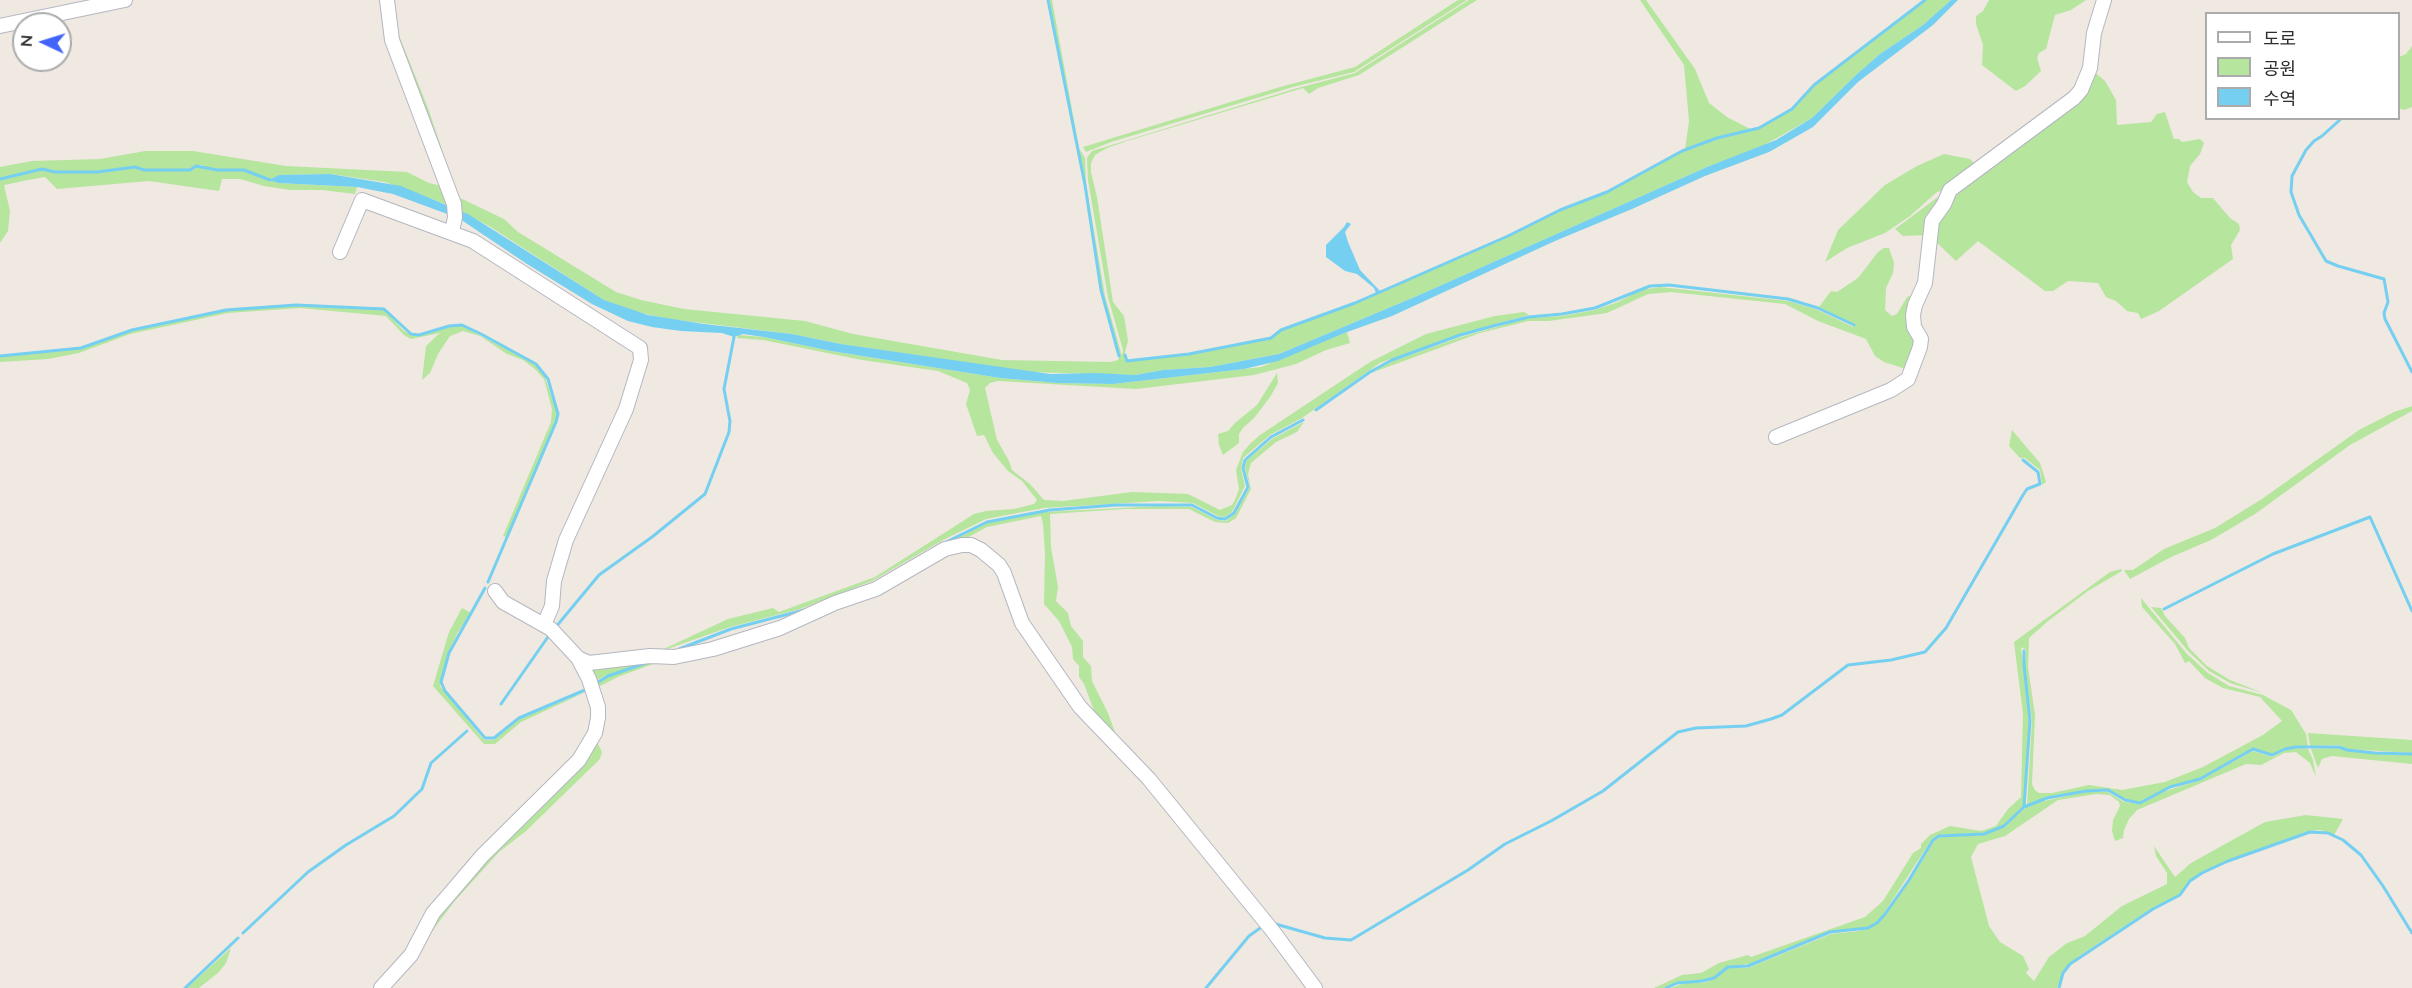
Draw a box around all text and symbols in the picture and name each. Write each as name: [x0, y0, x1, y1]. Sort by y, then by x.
north arrow: [12, 12, 72, 72]
legend: [2205, 12, 2400, 120]
text: 도로: [2263, 27, 2296, 50]
text: N: [16, 34, 36, 48]
text: 공원: [2263, 57, 2296, 80]
text: 수역: [2263, 87, 2296, 110]

